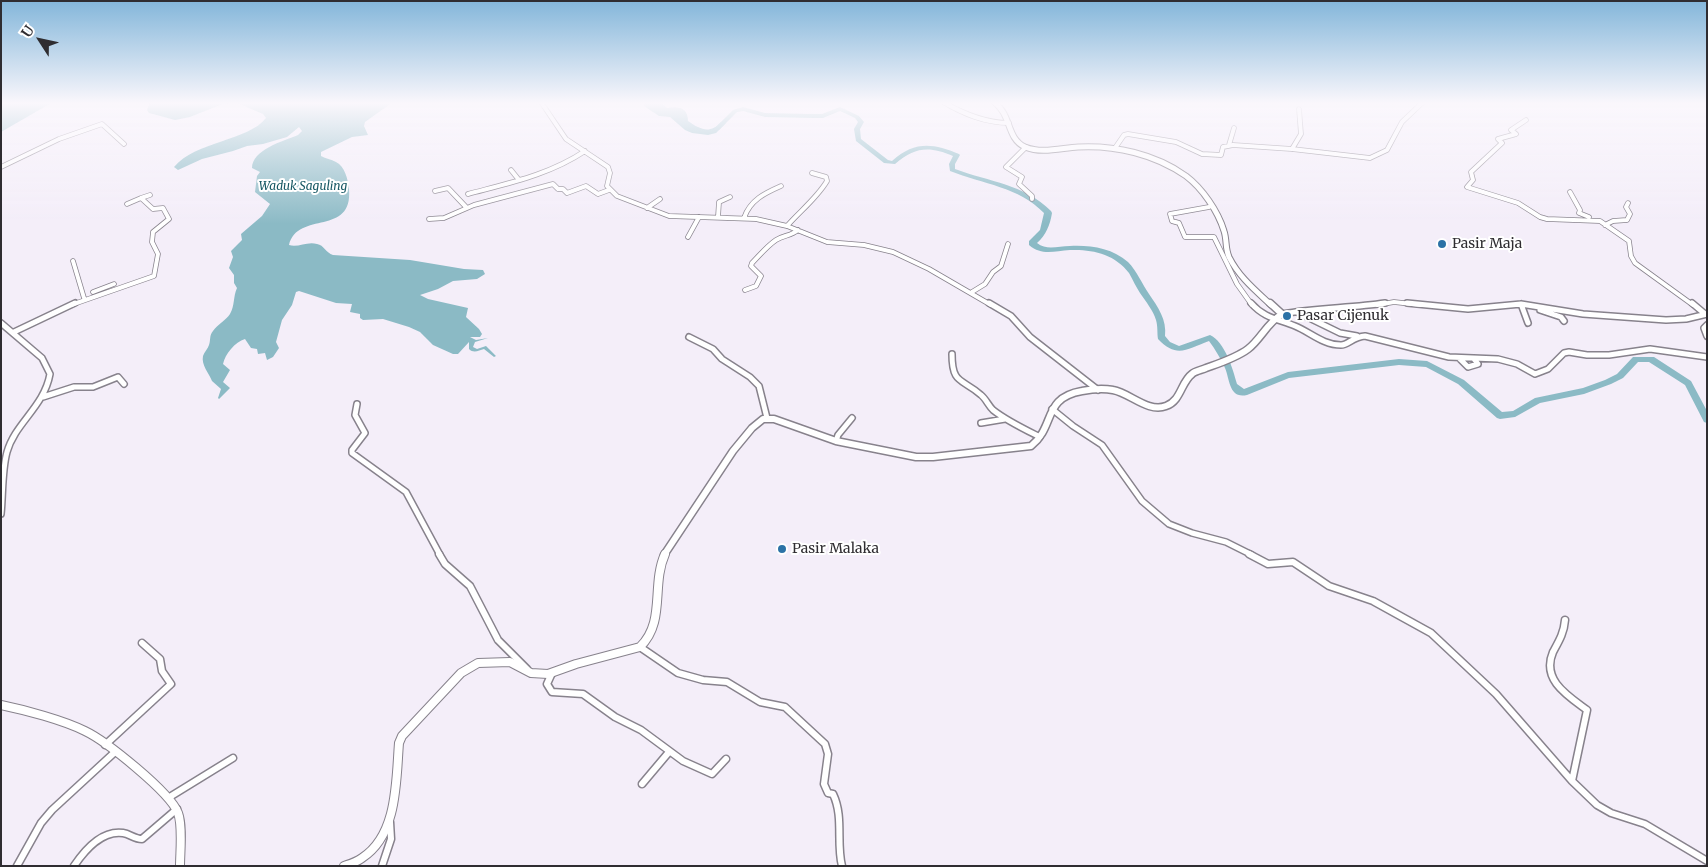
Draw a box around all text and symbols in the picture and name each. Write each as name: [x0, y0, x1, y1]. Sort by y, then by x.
north arrow: [15, 15, 65, 65]
text: U: [17, 22, 38, 41]
water label: Waduk Saguling: [259, 180, 347, 194]
place label: Pasir Maja: [1452, 236, 1522, 252]
marker: Pasir Maja: [1436, 238, 1448, 250]
place label: Pasar Cijenuk: [1297, 308, 1389, 324]
marker: Pasar Cijenuk: [1281, 310, 1293, 322]
place label: Pasir Malaka: [792, 541, 879, 557]
marker: Pasir Malaka: [776, 543, 788, 555]

